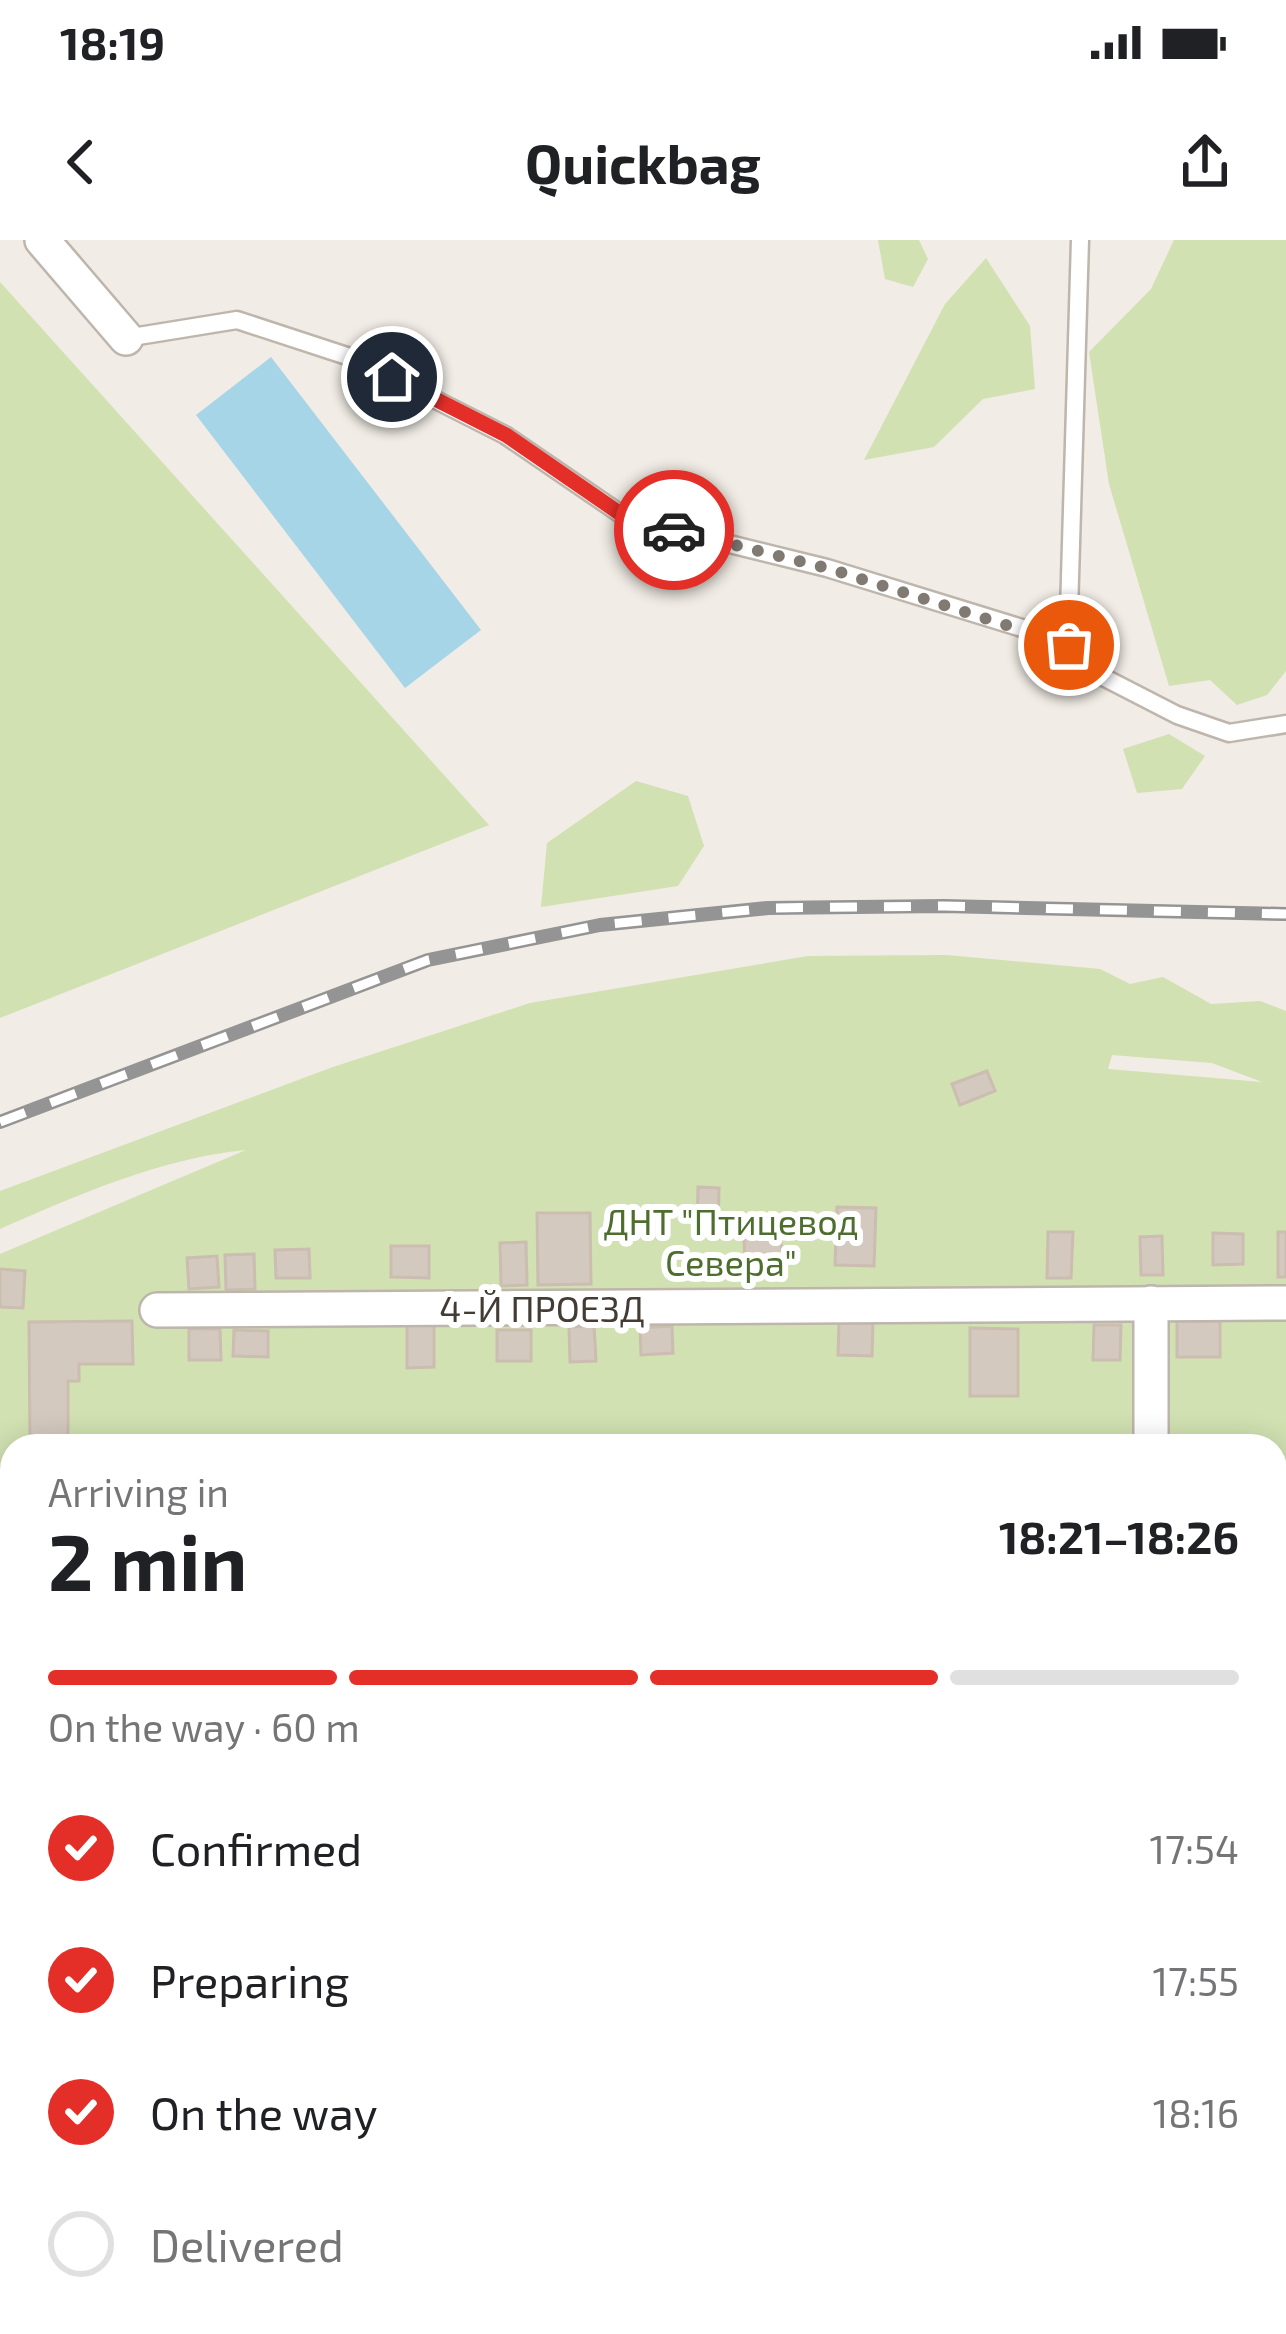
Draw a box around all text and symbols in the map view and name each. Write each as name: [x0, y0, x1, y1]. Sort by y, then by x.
text: 18:19: [60, 15, 165, 69]
icon: back: [48, 129, 114, 195]
icon: share: [1172, 129, 1238, 195]
text: Quickbag: [525, 130, 761, 195]
pin: [341, 326, 443, 428]
icon: home: [359, 344, 425, 410]
courier: [614, 470, 734, 590]
icon: car: [641, 497, 707, 563]
pin: [1018, 594, 1120, 696]
icon: bag: [1036, 612, 1102, 678]
park label: ДНТ "Птицевод Севера": [604, 1199, 858, 1283]
street label: 4-Й ПРОЕЗД: [439, 1286, 645, 1329]
text: Arriving in: [48, 1468, 229, 1515]
text: 18:21–18:26: [999, 1509, 1239, 1563]
text: 2 min: [48, 1513, 247, 1607]
text: On the way · 60 m: [48, 1703, 360, 1750]
icon: check: [48, 1815, 114, 1881]
text: Confirmed: [150, 1821, 362, 1875]
text: 17:54: [1149, 1825, 1239, 1872]
icon: check: [48, 1947, 114, 2013]
text: Preparing: [150, 1953, 349, 2007]
text: 17:55: [1152, 1957, 1239, 2004]
icon: check: [48, 2079, 114, 2145]
text: On the way: [150, 2085, 377, 2139]
text: 18:16: [1153, 2089, 1239, 2136]
text: Delivered: [150, 2217, 344, 2271]

